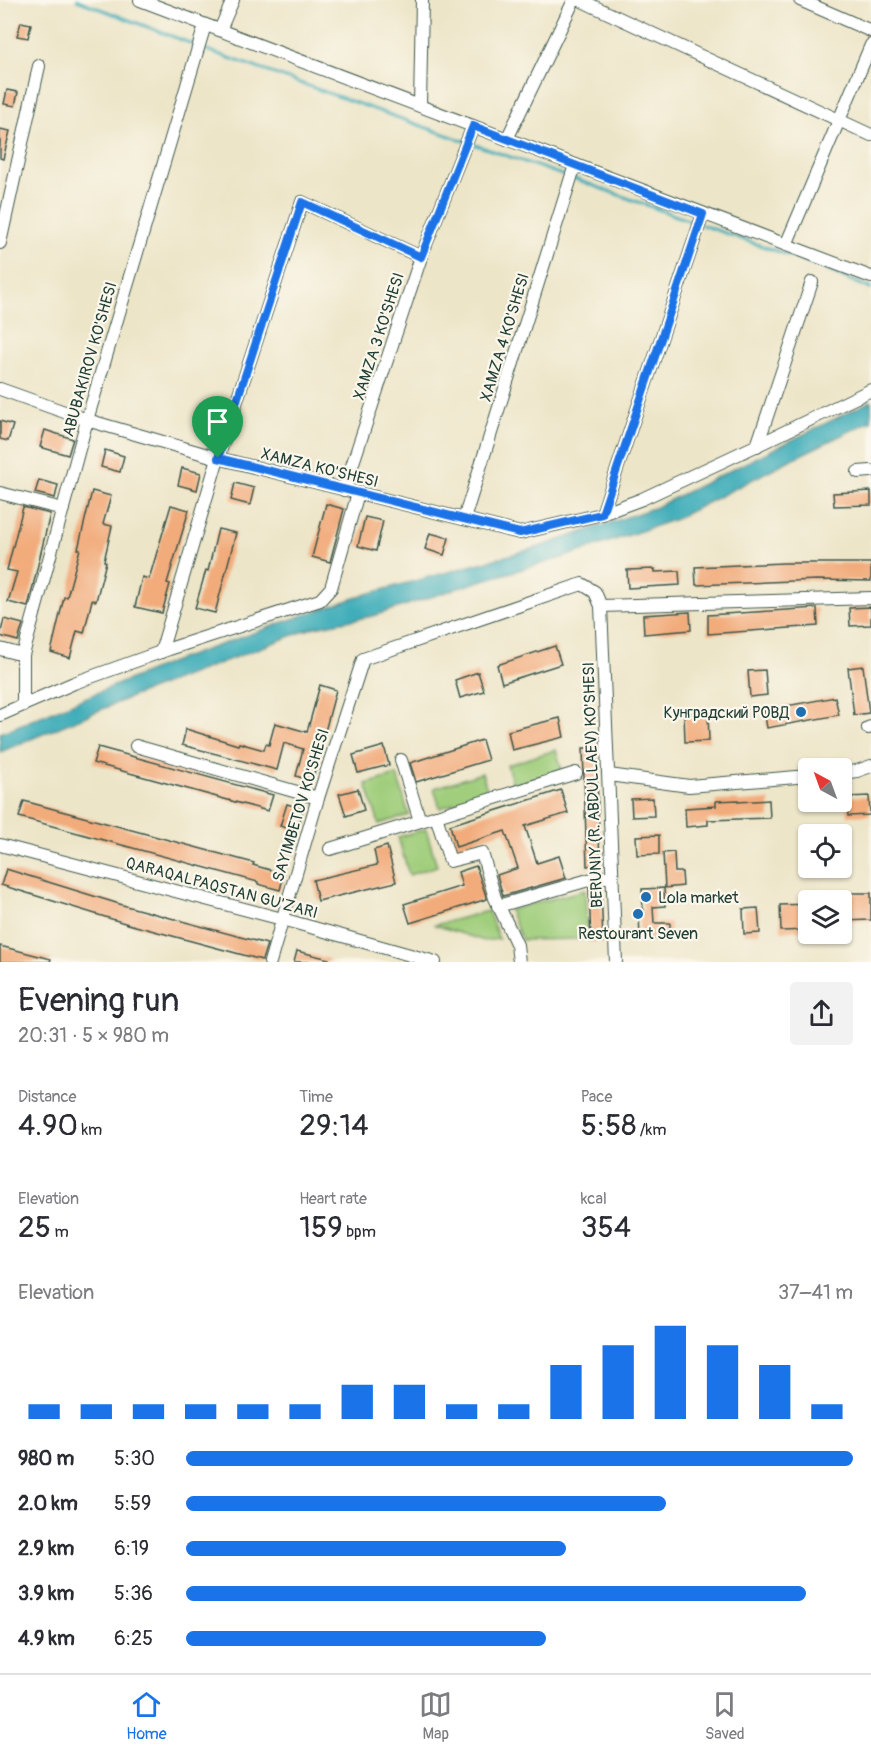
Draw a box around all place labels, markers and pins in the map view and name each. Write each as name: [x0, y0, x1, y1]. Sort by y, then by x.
pin: [192, 396, 243, 458]
place label: Кунградский РОВД: [664, 703, 789, 723]
marker: Кунградский РОВД: [794, 705, 808, 719]
place label: Lola market: [658, 888, 739, 908]
marker: Lola market: [639, 890, 653, 904]
marker: Restourant Seven: [631, 907, 645, 921]
place label: Restourant Seven: [578, 924, 698, 944]

